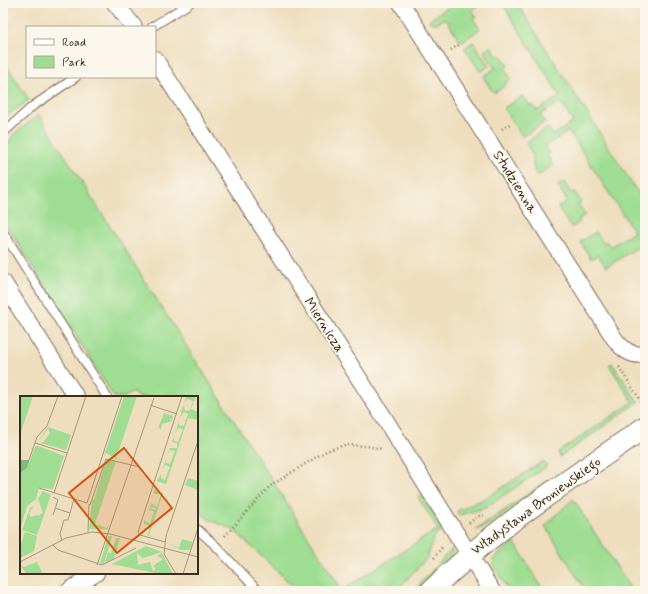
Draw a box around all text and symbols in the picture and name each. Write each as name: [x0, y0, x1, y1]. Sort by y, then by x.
legend: [26, 26, 156, 78]
text: Road: [62, 35, 86, 51]
text: Park: [62, 55, 86, 71]
street label: Studzienna: [489, 147, 542, 217]
street label: Miernicza: [300, 294, 348, 356]
inset map: [20, 396, 198, 574]
street label: Władysława Broniewskiego: [468, 453, 606, 561]

